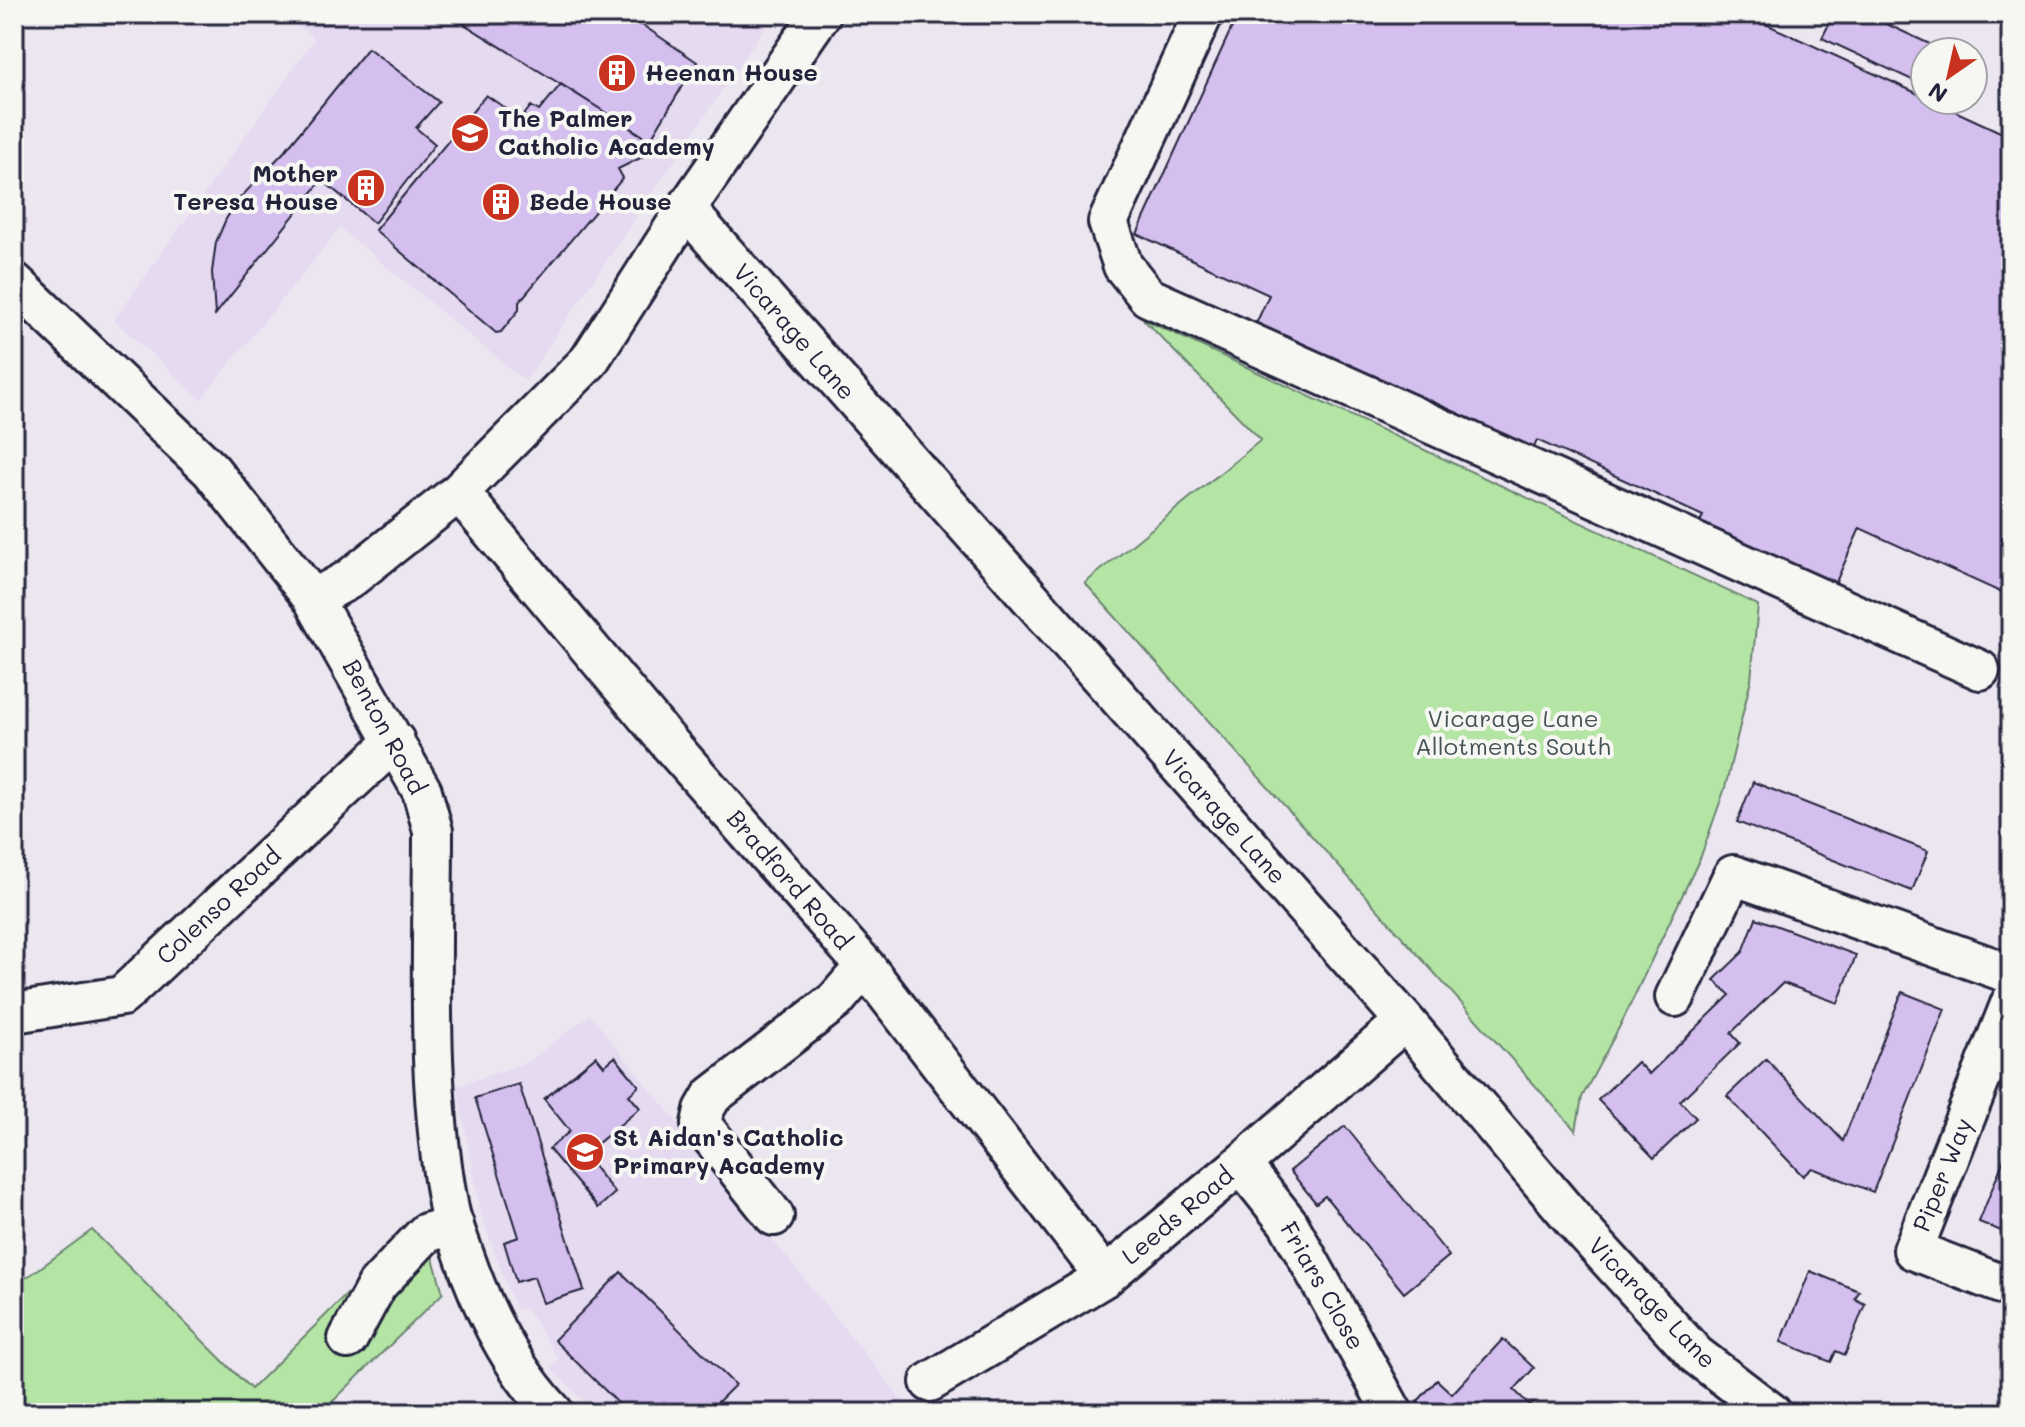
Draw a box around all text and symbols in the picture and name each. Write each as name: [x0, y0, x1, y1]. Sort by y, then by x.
north arrow: [1909, 36, 1989, 116]
building icon: Heenan House: [596, 52, 638, 94]
place label: Heenan House: [645, 56, 818, 87]
text: N: [1923, 76, 1953, 110]
place label: The Palmer Catholic Academy: [498, 102, 715, 161]
school or university icon: The Palmer Catholic Academy: [449, 112, 491, 154]
place label: Mother Teresa House: [173, 157, 338, 216]
building icon: Mother Teresa House: [345, 167, 387, 209]
building icon: Bede House: [480, 181, 522, 223]
place label: Bede House: [529, 185, 672, 216]
street label: Vicarage Lane: [727, 256, 863, 406]
street label: Benton Road: [337, 653, 434, 799]
park label: Vicarage Lane Allotments South: [1415, 702, 1611, 761]
street label: Vicarage Lane: [1156, 742, 1294, 890]
street label: Bradford Road: [721, 803, 859, 955]
street label: Colenso Road: [149, 839, 287, 970]
street label: Piper Way: [1905, 1113, 1978, 1236]
place label: St Aidan's Catholic Primary Academy: [613, 1121, 844, 1180]
school or university icon: St Aidan's Catholic Primary Academy: [564, 1131, 606, 1173]
street label: Leeds Road: [1115, 1159, 1239, 1271]
street label: Friars Close: [1274, 1216, 1372, 1355]
street label: Vicarage Lane: [1583, 1230, 1724, 1374]

